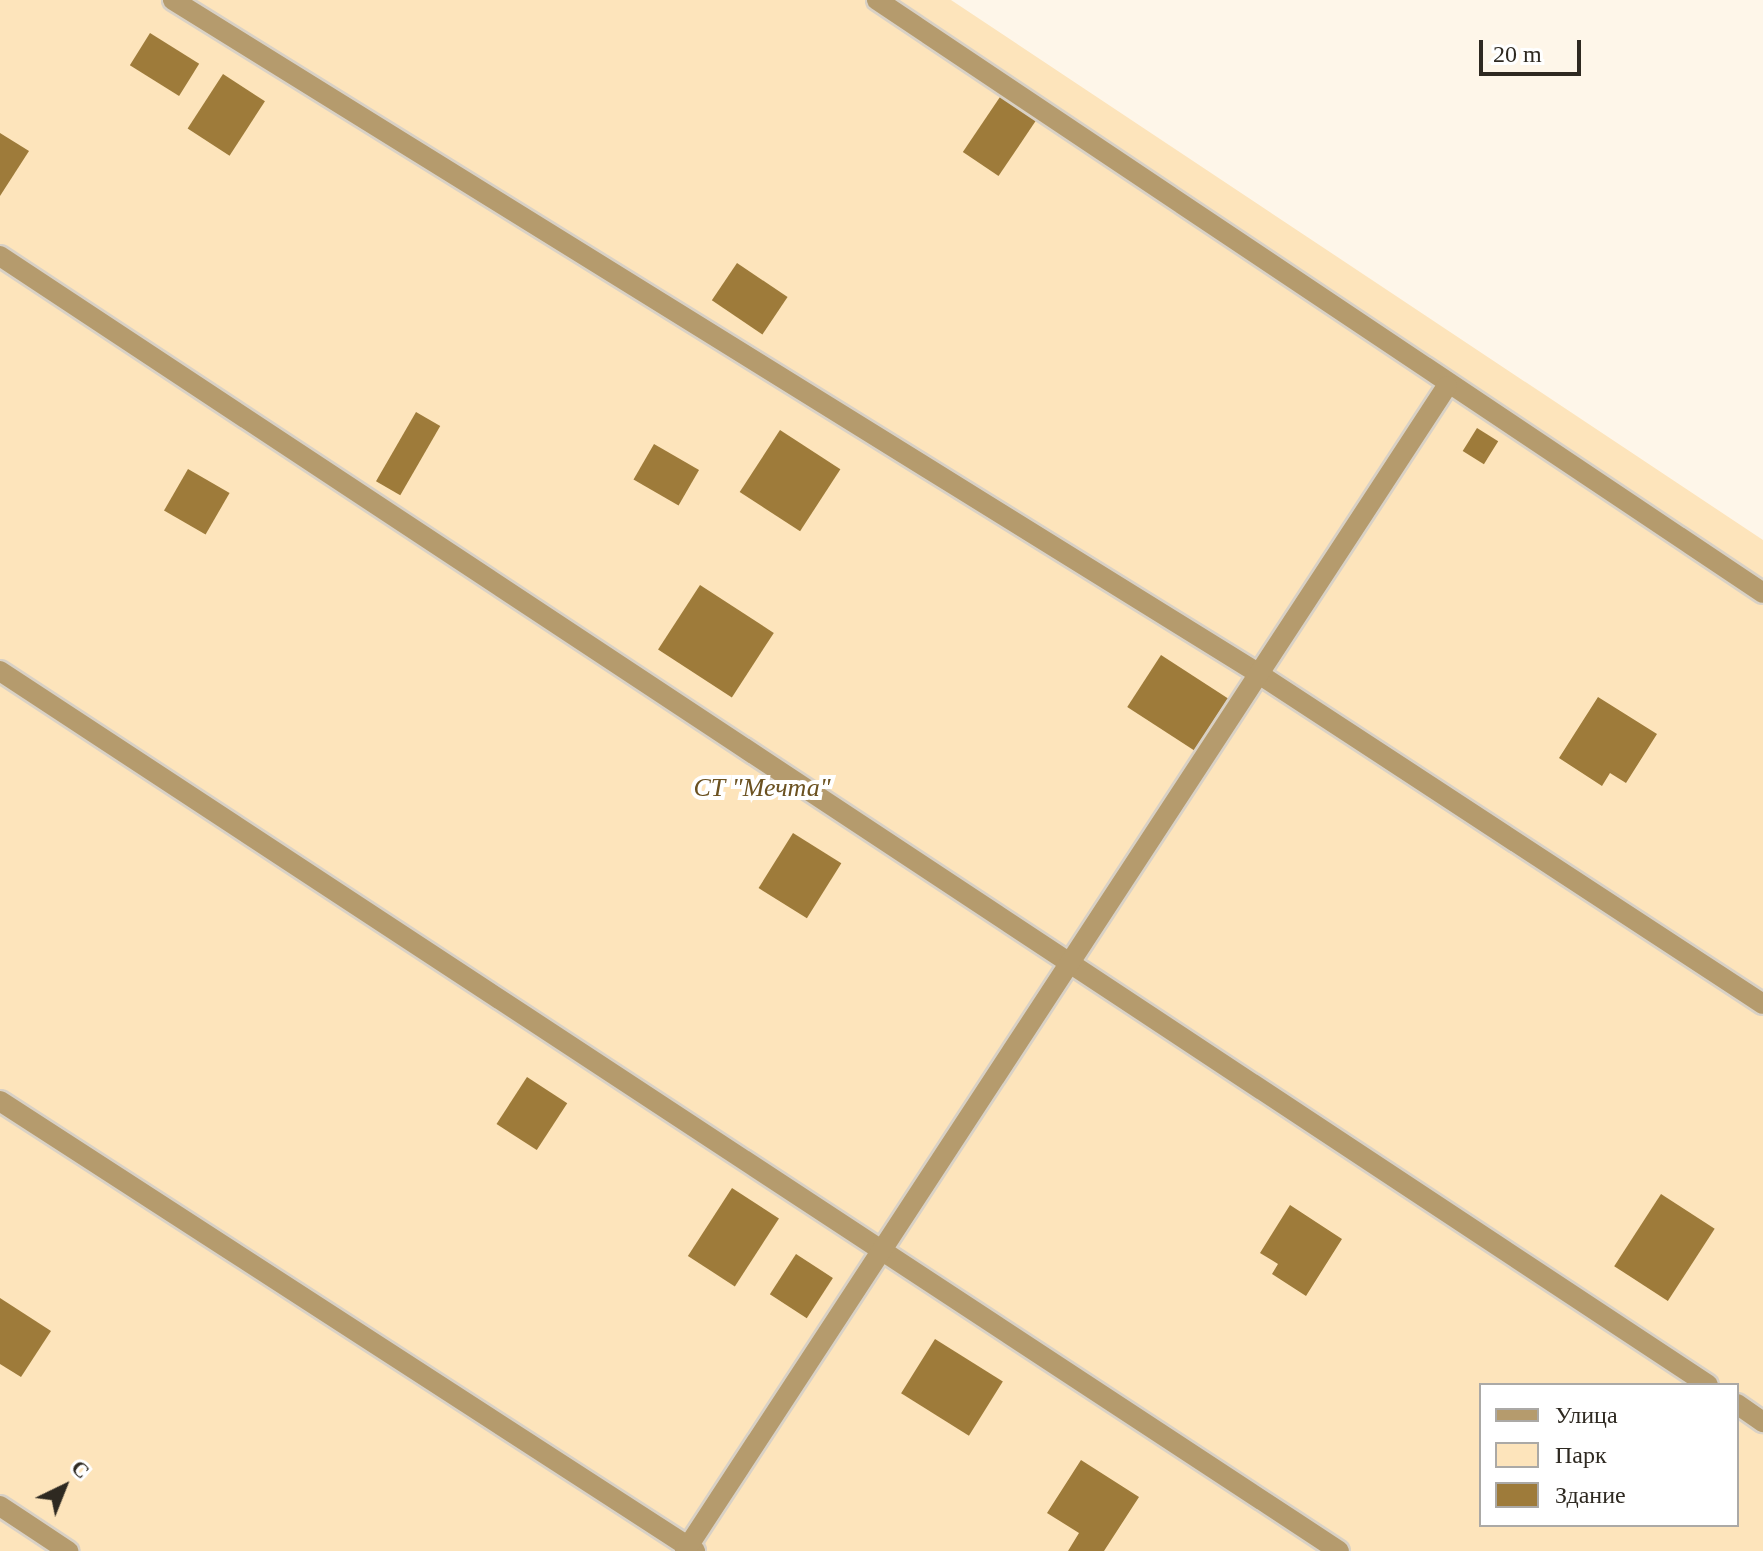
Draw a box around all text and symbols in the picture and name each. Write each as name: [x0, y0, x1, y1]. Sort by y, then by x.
scale bar: [1483, 24, 1585, 74]
text: 20 m: [1493, 41, 1542, 67]
park label: СТ "Мечта": [693, 772, 831, 804]
legend: [1479, 1383, 1739, 1527]
text: Улица: [1555, 1402, 1618, 1428]
text: Парк: [1555, 1442, 1607, 1468]
north arrow: [24, 1447, 104, 1527]
text: С: [66, 1455, 95, 1484]
text: Здание: [1555, 1482, 1626, 1508]

